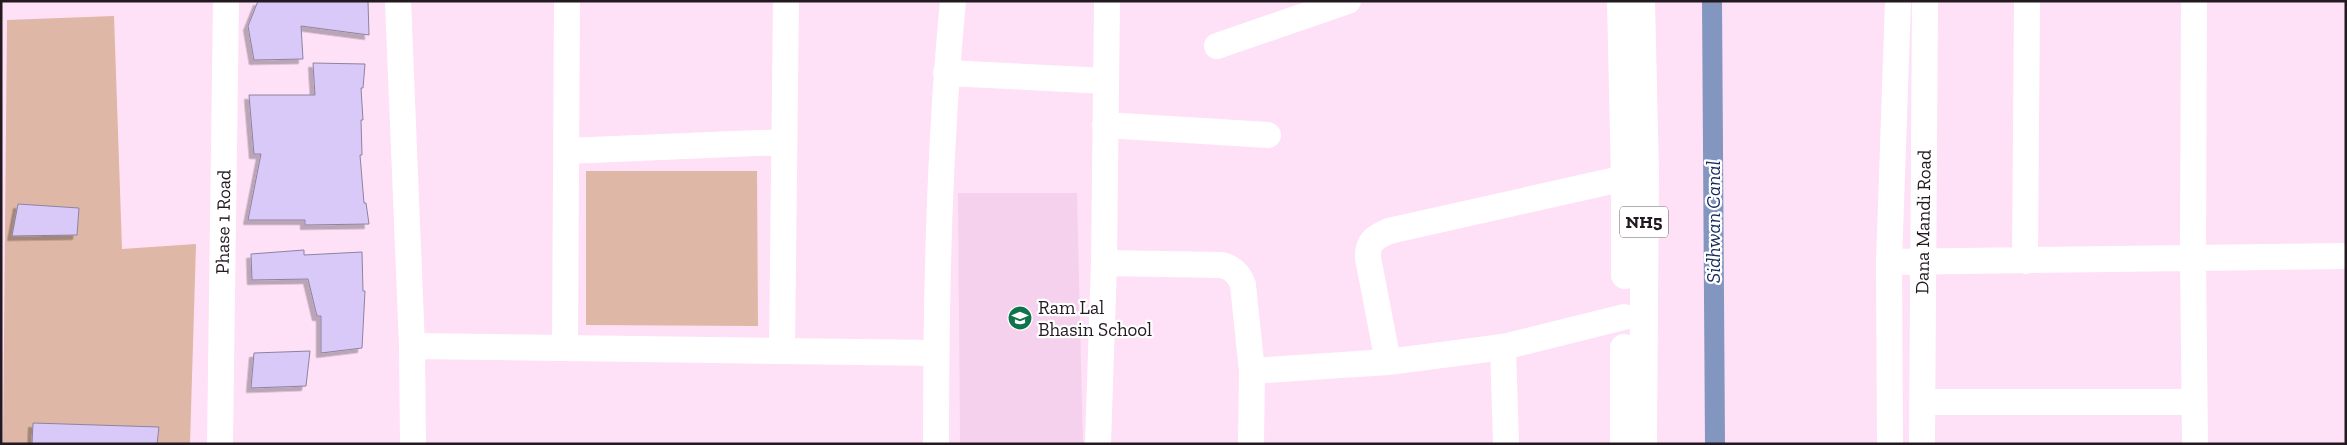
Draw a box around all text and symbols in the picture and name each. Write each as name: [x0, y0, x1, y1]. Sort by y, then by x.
street label: Dana Mandi Road: [1910, 149, 1936, 294]
water label: Sidhwan Canal: [1701, 161, 1725, 283]
street label: Phase 1 Road: [211, 169, 235, 275]
road number: NH5: [1620, 206, 1668, 238]
place label: Ram Lal Bhasin School: [1038, 296, 1152, 341]
school or university icon: Ram Lal Bhasin School: [1007, 305, 1033, 331]

